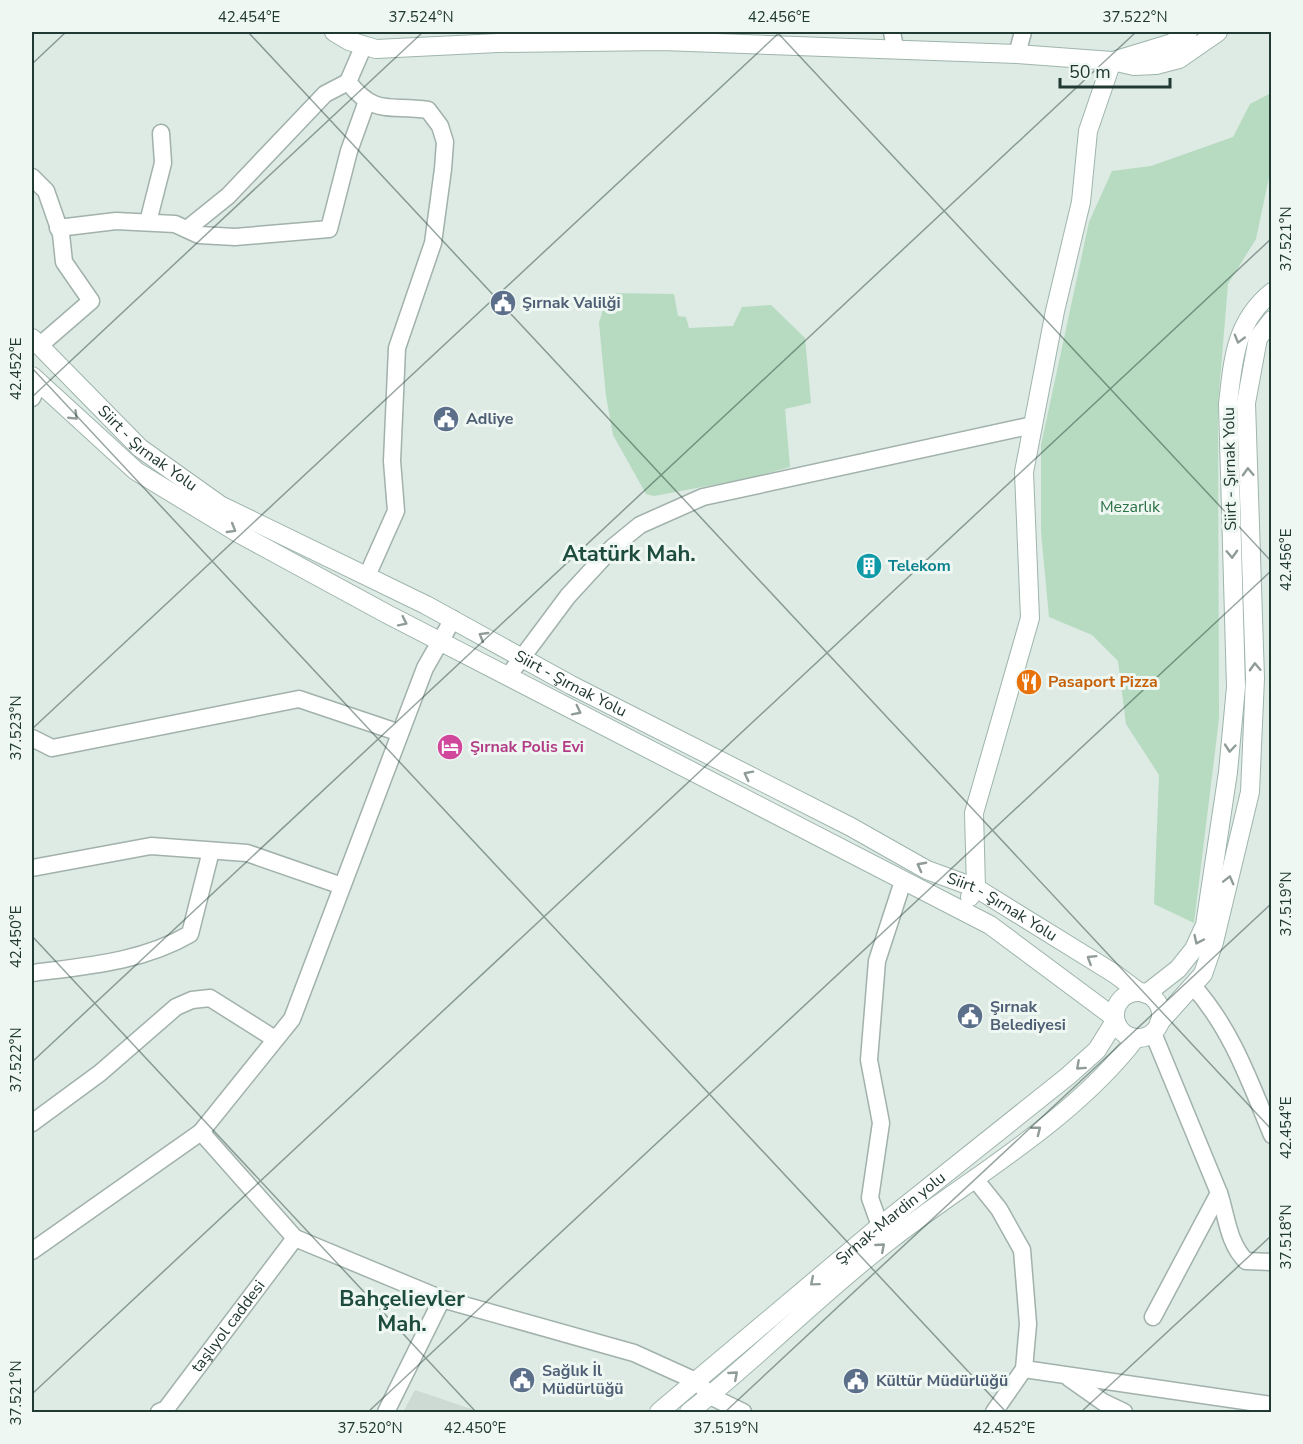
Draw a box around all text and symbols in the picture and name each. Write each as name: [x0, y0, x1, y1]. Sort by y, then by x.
text: 42.454°E: [218, 7, 280, 27]
text: 37.524°N: [388, 7, 454, 27]
text: 42.456°E: [748, 7, 810, 27]
text: 37.522°N: [1102, 7, 1168, 27]
scale bar: [1060, 51, 1170, 89]
text: 50 m: [1069, 60, 1111, 84]
text: 37.521°N: [1276, 206, 1296, 272]
public building icon: Şırnak Valilği: [488, 288, 518, 318]
place label: Şırnak Valilği: [522, 292, 621, 314]
one-way arrow: [1234, 333, 1246, 344]
text: 42.452°E: [6, 338, 26, 400]
street label: Siirt - Şırnak Yolu: [93, 400, 202, 496]
public building icon: Adliye: [431, 404, 461, 434]
street label: Siirt - Şırnak Yolu: [1218, 407, 1242, 531]
place label: Adliye: [466, 408, 514, 430]
one-way arrow: [67, 409, 77, 420]
one-way arrow: [1242, 467, 1255, 476]
park label: Mezarlık: [1100, 496, 1161, 518]
one-way arrow: [226, 522, 236, 533]
text: 42.456°E: [1276, 529, 1296, 591]
district label: Atatürk Mah.: [562, 539, 696, 569]
one-way arrow: [1226, 549, 1238, 558]
building icon: Telekom: [854, 551, 884, 581]
place label: Telekom: [888, 555, 951, 577]
one-way arrow: [397, 615, 408, 626]
one-way arrow: [478, 632, 489, 643]
street label: Siirt - Şırnak Yolu: [511, 645, 630, 722]
one-way arrow: [1249, 662, 1261, 671]
restaurant icon: Pasaport Pizza: [1014, 667, 1044, 697]
place label: Pasaport Pizza: [1048, 671, 1158, 693]
text: 37.523°N: [6, 695, 26, 761]
one-way arrow: [571, 704, 581, 715]
hotel icon: Şırnak Polis Evi: [435, 732, 465, 762]
place label: Şırnak Polis Evi: [470, 736, 584, 758]
one-way arrow: [1224, 744, 1237, 753]
one-way arrow: [744, 771, 755, 782]
one-way arrow: [916, 862, 927, 873]
street label: Siirt - Şırnak Yolu: [944, 867, 1061, 947]
text: 37.519°N: [1276, 871, 1296, 937]
one-way arrow: [1221, 875, 1234, 885]
text: 42.450°E: [6, 906, 26, 968]
one-way arrow: [1194, 933, 1206, 944]
one-way arrow: [1087, 955, 1097, 967]
place label: Şırnak Belediyesi: [990, 996, 1066, 1036]
public building icon: Şırnak Belediyesi: [955, 1001, 985, 1031]
text: 37.522°N: [6, 1027, 26, 1093]
one-way arrow: [1076, 1059, 1086, 1070]
text: 42.454°E: [1276, 1097, 1296, 1159]
one-way arrow: [1031, 1127, 1042, 1138]
street label: Şırnak-Mardin yolu: [831, 1167, 950, 1270]
text: 37.518°N: [1276, 1204, 1296, 1270]
one-way arrow: [874, 1243, 885, 1254]
one-way arrow: [810, 1274, 821, 1285]
street label: taşlıyol caddesi: [186, 1276, 270, 1377]
district label: Bahçelievler Mah.: [339, 1284, 465, 1339]
text: 37.521°N: [6, 1360, 26, 1426]
place label: Sağlık İl Müdürlüğü: [542, 1360, 624, 1400]
public building icon: Sağlık İl Müdürlüğü: [507, 1365, 537, 1395]
public building icon: Kültür Müdürlüğü: [841, 1366, 871, 1396]
place label: Kültür Müdürlüğü: [876, 1370, 1008, 1392]
one-way arrow: [727, 1371, 738, 1382]
text: 37.520°N: [337, 1418, 403, 1438]
text: 42.450°E: [444, 1418, 506, 1438]
text: 37.519°N: [693, 1418, 759, 1438]
text: 42.452°E: [973, 1418, 1035, 1438]

